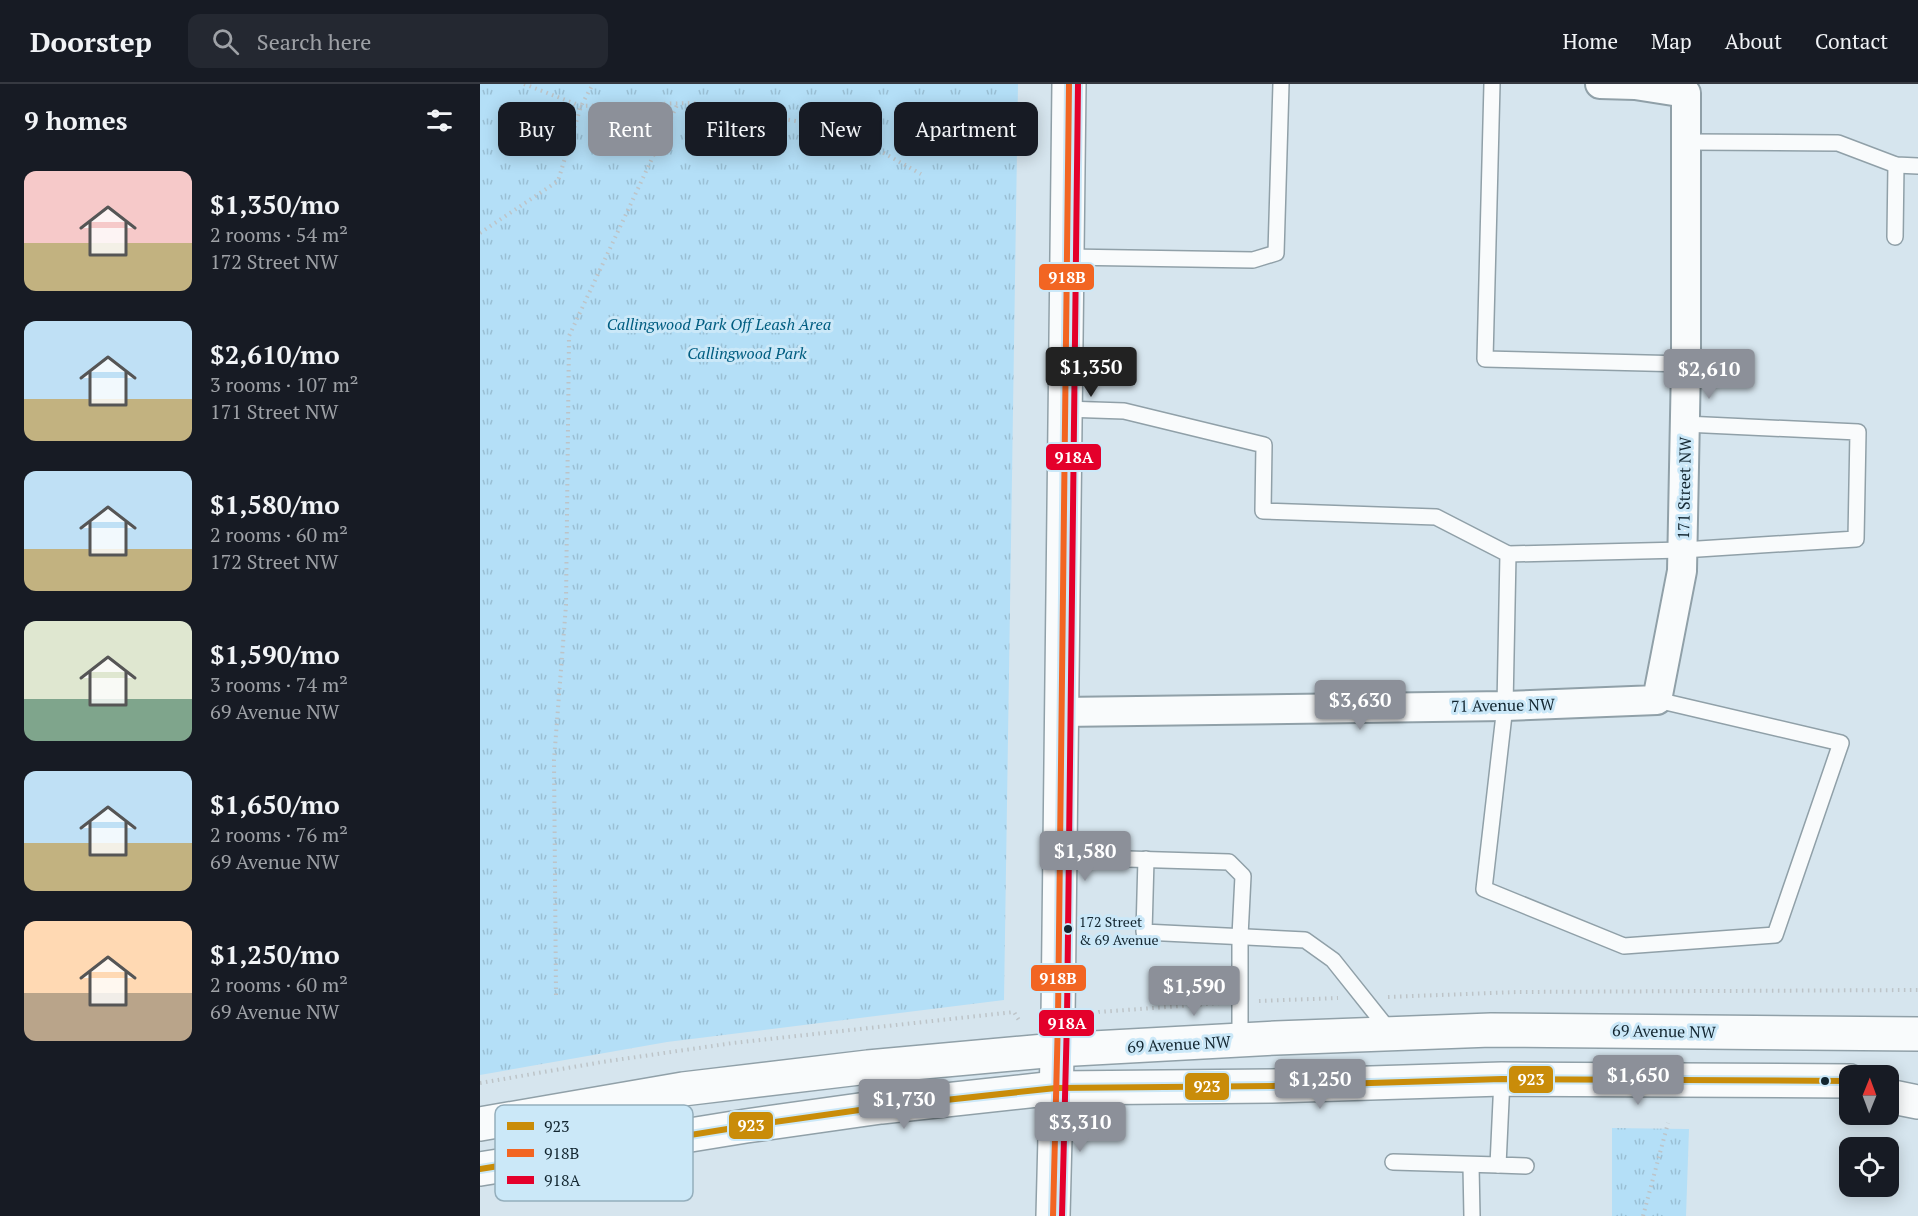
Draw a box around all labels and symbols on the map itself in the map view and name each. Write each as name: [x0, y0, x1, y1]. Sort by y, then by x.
line badge: 918B: [1038, 263, 1095, 291]
text: 918B: [1048, 266, 1086, 288]
park label: Callingwood Park Off Leash Area: [607, 313, 831, 335]
park label: Callingwood Park: [687, 342, 807, 364]
pin: $1,350: [1042, 347, 1140, 398]
pin: $2,610: [1660, 349, 1758, 400]
street label: 171 Street NW: [1672, 436, 1696, 540]
line badge: 918A: [1045, 443, 1102, 471]
text: 918A: [1055, 446, 1094, 468]
pin: $3,630: [1311, 680, 1409, 731]
street label: 71 Avenue NW: [1451, 693, 1555, 717]
pin: $1,580: [1036, 831, 1134, 882]
place label: 172 Street & 69 Avenue: [1079, 912, 1158, 949]
marker: 172 Street & 69 Avenue: [1062, 923, 1074, 935]
line badge: 918B: [1030, 964, 1087, 992]
pin: $1,590: [1145, 966, 1243, 1017]
text: 918B: [1039, 967, 1077, 989]
line badge: 918A: [1038, 1009, 1095, 1037]
text: 918A: [1048, 1012, 1087, 1034]
street label: 69 Avenue NW: [1612, 1019, 1716, 1043]
street label: 69 Avenue NW: [1127, 1030, 1231, 1058]
pin: $1,650: [1589, 1055, 1687, 1106]
pin: $1,250: [1271, 1059, 1369, 1110]
line badge: 923: [1508, 1065, 1554, 1094]
north arrow: [1839, 1065, 1899, 1125]
text: 923: [1517, 1068, 1545, 1090]
line badge: 923: [1184, 1072, 1230, 1101]
text: 923: [1193, 1075, 1221, 1097]
unlabelled marker: [1819, 1075, 1831, 1087]
pin: $1,730: [855, 1079, 953, 1130]
pin: $3,310: [1031, 1102, 1129, 1153]
legend: [495, 1105, 693, 1201]
line badge: 923: [728, 1111, 774, 1140]
text: 923: [737, 1114, 765, 1136]
text: 923: [544, 1115, 570, 1137]
text: 918B: [544, 1142, 579, 1164]
text: 918A: [544, 1169, 581, 1191]

